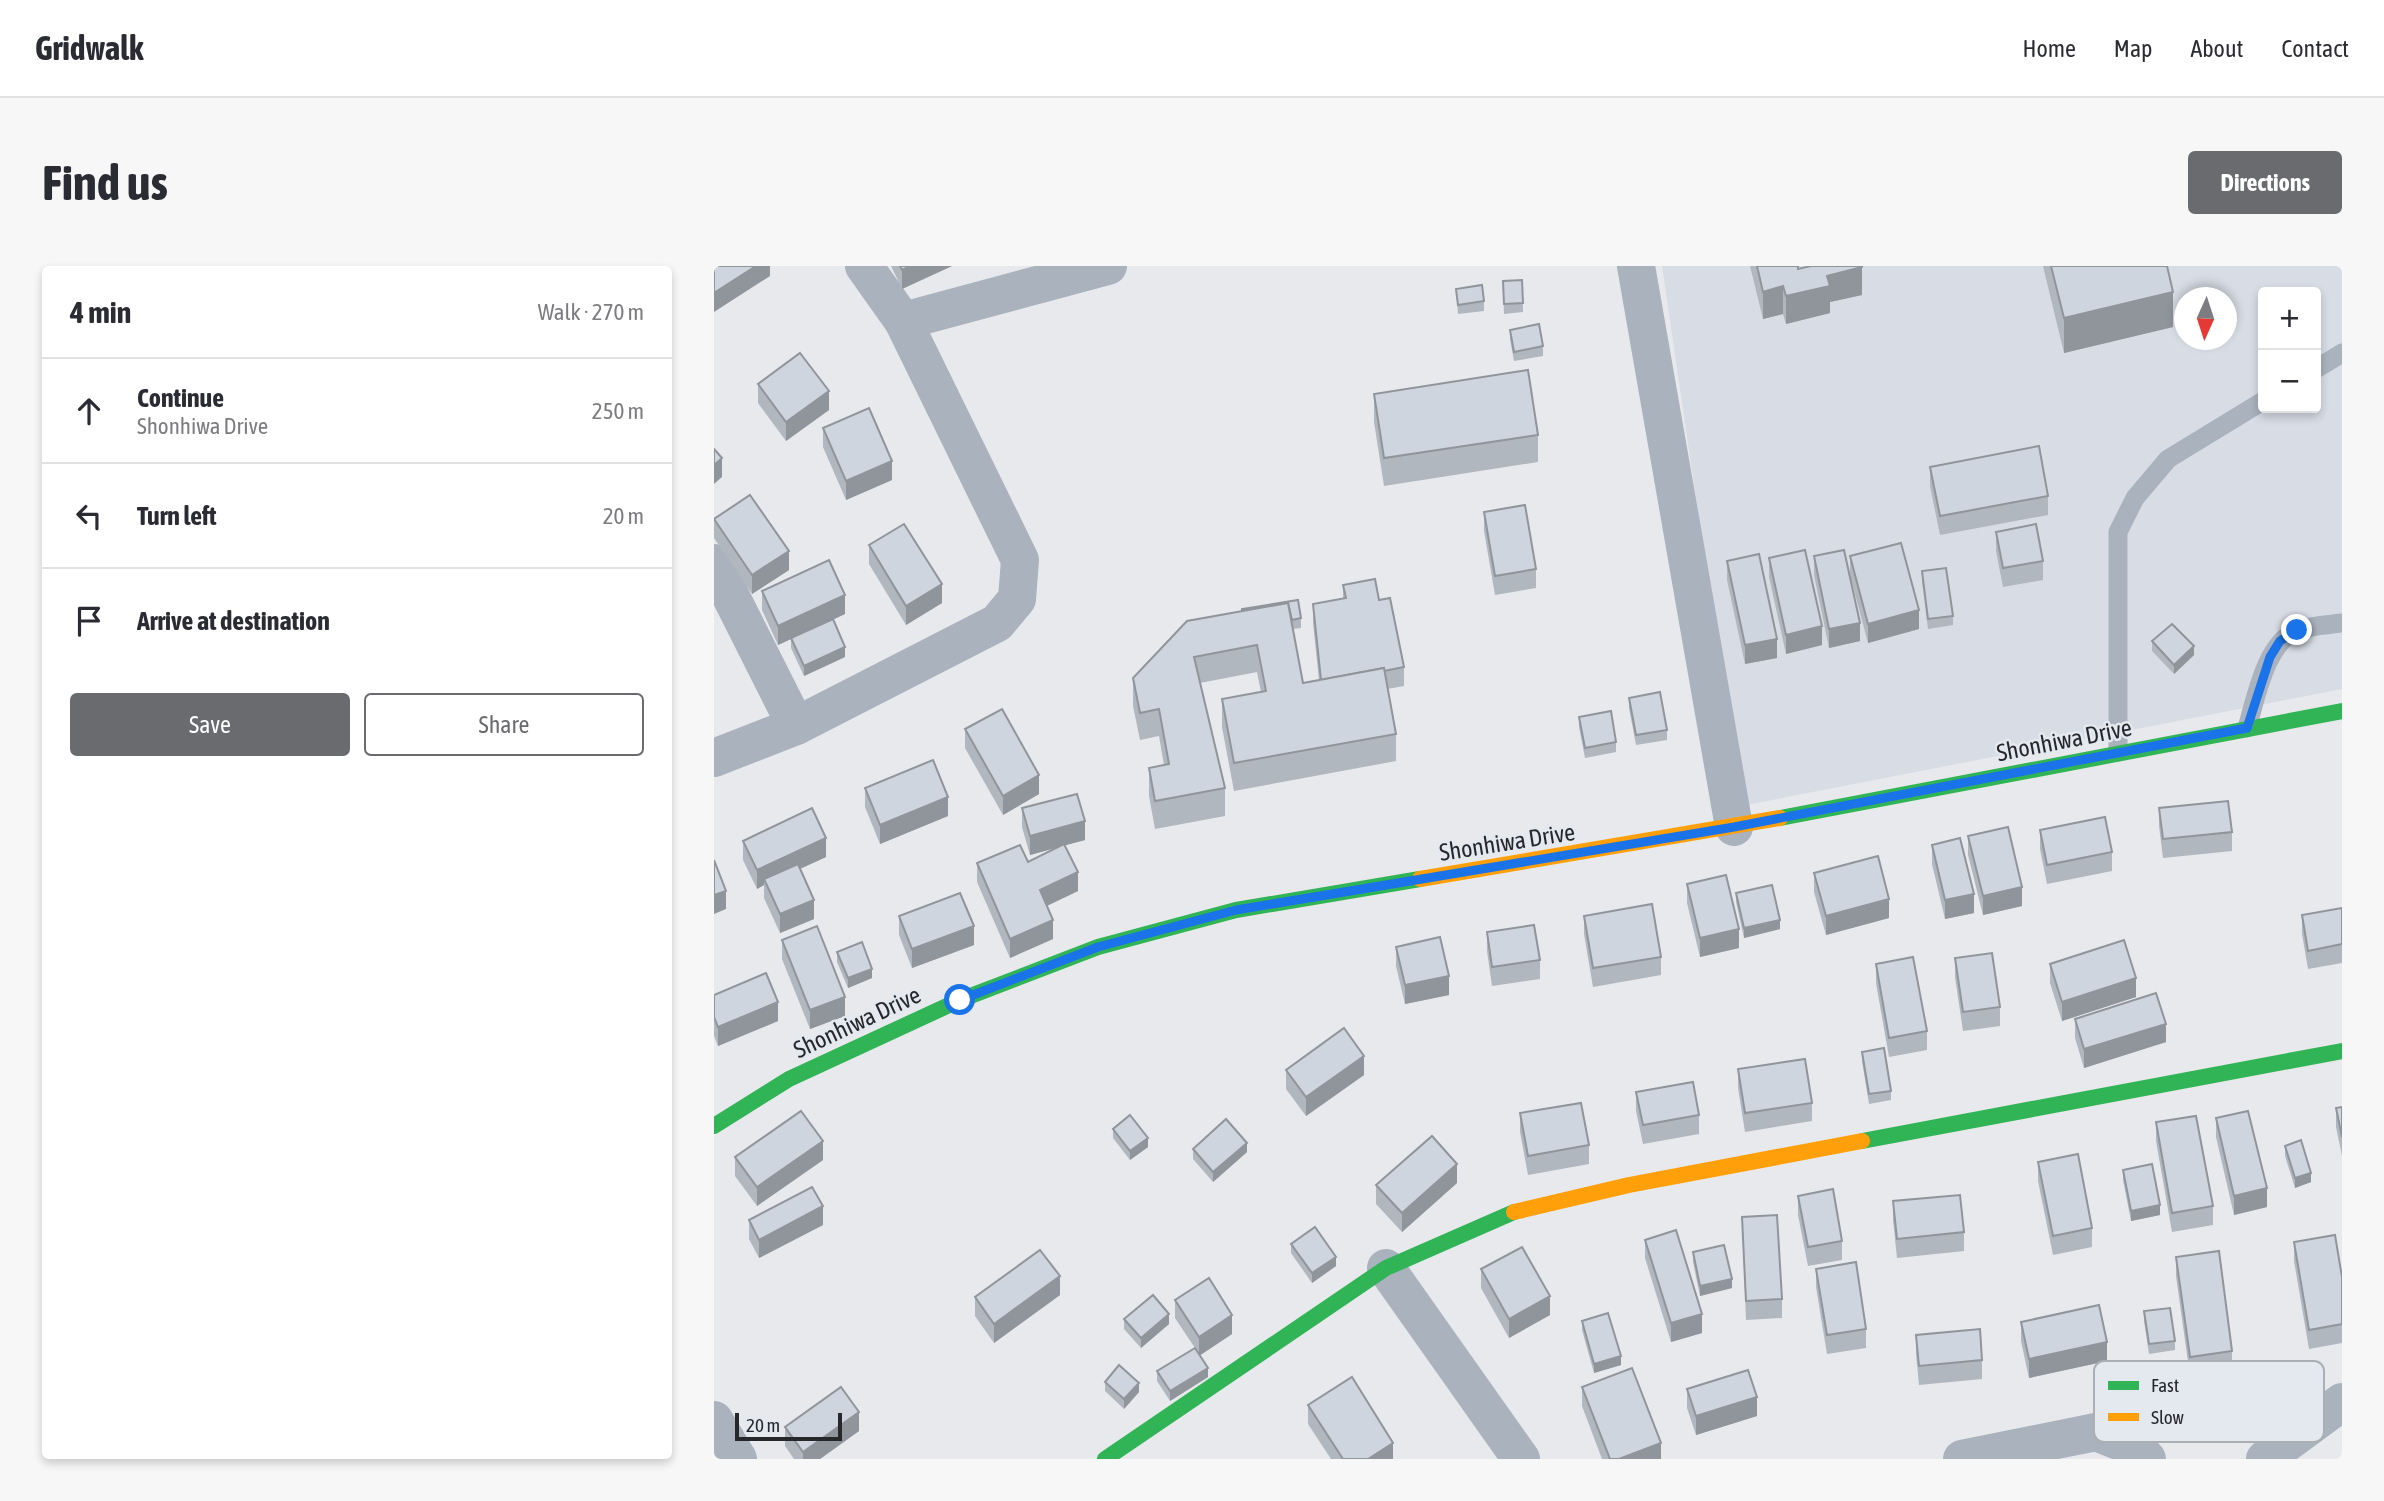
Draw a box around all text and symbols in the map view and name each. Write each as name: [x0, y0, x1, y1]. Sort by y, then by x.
text: Gridwalk: [35, 29, 143, 67]
text: Home: [2022, 35, 2076, 62]
text: Map: [2114, 35, 2152, 62]
text: About: [2190, 35, 2243, 62]
text: Contact: [2281, 35, 2349, 62]
button: Directions: [2188, 151, 2342, 214]
text: Find us: [42, 154, 168, 210]
north arrow: [2174, 287, 2237, 350]
map controls: [2258, 287, 2321, 413]
button: +: [2258, 287, 2321, 350]
text: 4 min: [70, 295, 131, 329]
text: Walk · 270 m: [538, 299, 644, 325]
button: −: [2258, 350, 2321, 413]
text: Continue: [137, 383, 224, 413]
icon: ahead: [70, 392, 108, 430]
text: 250 m: [592, 398, 644, 424]
text: Shonhiwa Drive: [137, 413, 268, 439]
icon: left: [70, 497, 108, 535]
text: Turn left: [137, 501, 217, 531]
text: 20 m: [603, 503, 644, 529]
icon: arrive: [70, 602, 108, 640]
text: Arrive at destination: [137, 606, 330, 636]
route end: [2281, 614, 2312, 645]
button: Save: [70, 693, 350, 756]
button: Share: [364, 693, 644, 756]
street label: Shonhiwa Drive: [1994, 714, 2134, 766]
street label: Shonhiwa Drive: [1437, 818, 1577, 866]
street label: Shonhiwa Drive: [789, 981, 925, 1063]
route start: [944, 984, 975, 1015]
legend: [2094, 1361, 2324, 1442]
text: Fast: [2151, 1374, 2179, 1396]
text: Slow: [2151, 1406, 2185, 1428]
scale bar: [735, 1410, 842, 1442]
text: 20 m: [746, 1414, 780, 1436]

